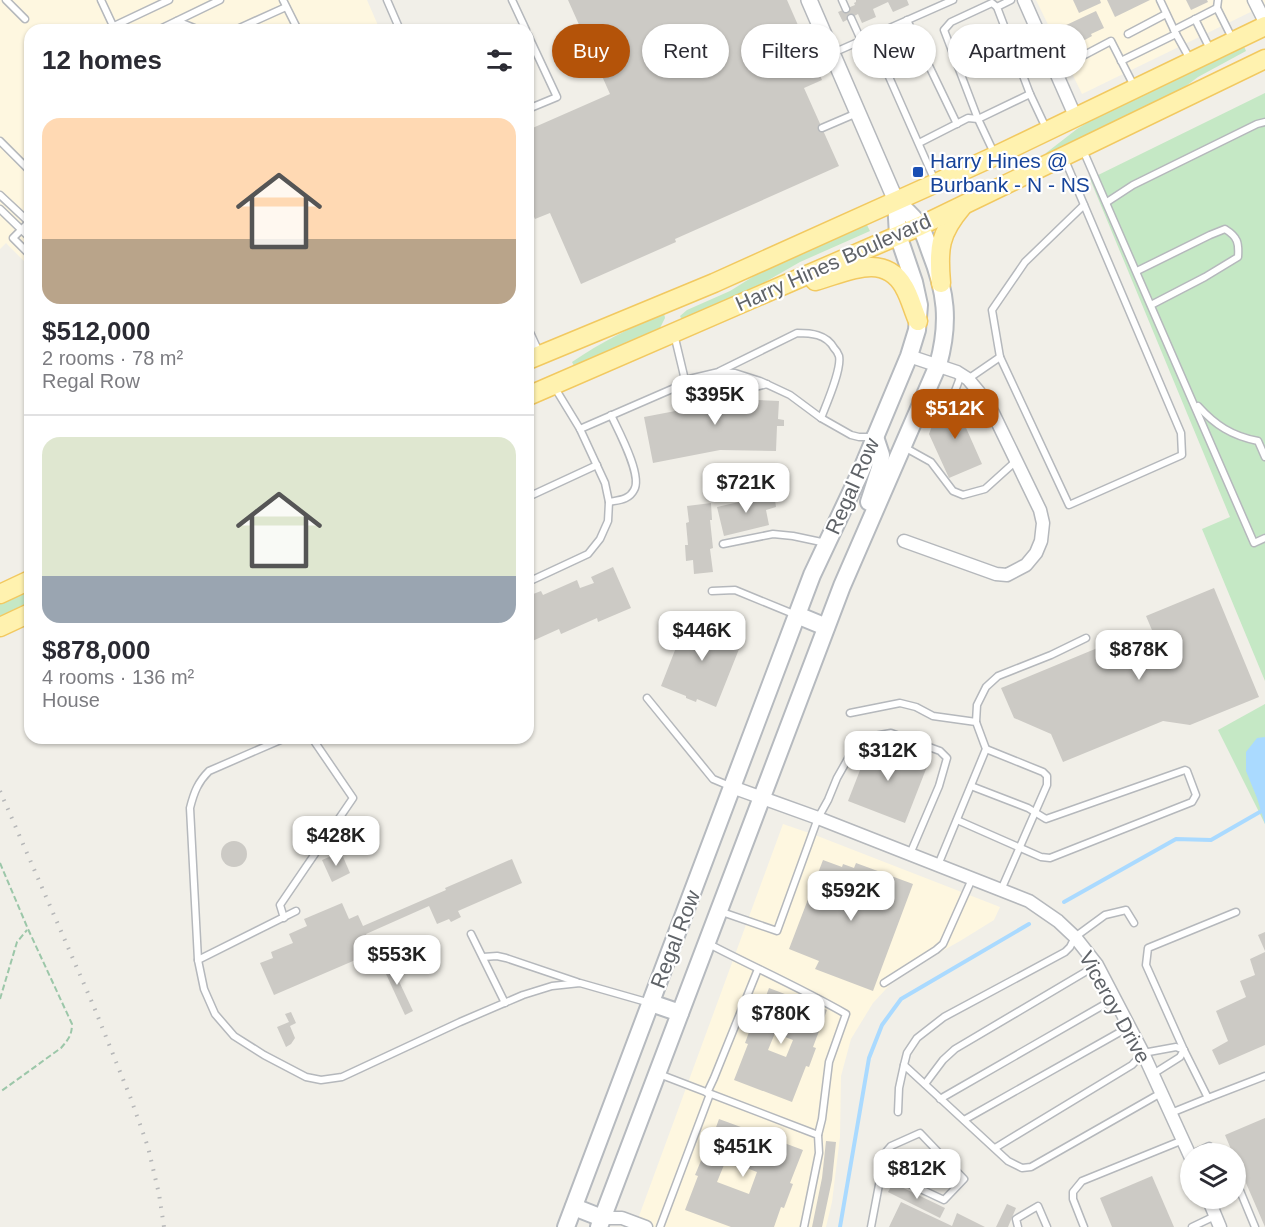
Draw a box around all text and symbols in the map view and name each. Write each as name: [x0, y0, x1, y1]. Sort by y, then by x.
chip: Buy: [552, 24, 630, 78]
chip: Rent: [642, 24, 729, 78]
chip: Filters: [741, 24, 840, 78]
chip: New: [852, 24, 936, 78]
chip: Apartment: [948, 24, 1087, 78]
icon: filters: [483, 44, 516, 77]
text: 12 homes: [42, 45, 162, 75]
place label: Harry Hines @ Burbank - N - NS: [930, 149, 1090, 196]
icon: home: [225, 157, 333, 265]
marker: Harry Hines @ Burbank - N - NS: [911, 165, 925, 179]
street label: Harry Hines Boulevard: [732, 209, 934, 315]
text: $512,000: [42, 316, 150, 346]
text: 2 rooms · 78 m²: [42, 347, 183, 369]
text: Regal Row: [42, 370, 140, 392]
pin: $395K: [673, 375, 757, 426]
text: $395K: [686, 383, 744, 405]
pin: $512K: [913, 389, 997, 440]
text: $512K: [926, 397, 984, 419]
street label: Regal Row: [821, 434, 884, 538]
pin: $721K: [704, 463, 788, 514]
text: $721K: [717, 471, 775, 493]
icon: home: [225, 476, 333, 584]
pin: $446K: [660, 611, 744, 662]
text: $446K: [673, 619, 731, 641]
pin: $878K: [1097, 630, 1181, 681]
text: $878,000: [42, 635, 150, 665]
text: $878K: [1110, 638, 1168, 660]
text: 4 rooms · 136 m²: [42, 666, 194, 688]
text: House: [42, 689, 100, 711]
pin: $312K: [846, 731, 930, 782]
text: $312K: [859, 739, 917, 761]
pin: $428K: [294, 816, 378, 867]
text: $428K: [307, 824, 365, 846]
pin: $592K: [809, 871, 893, 922]
text: $592K: [822, 879, 880, 901]
street label: Regal Row: [646, 886, 704, 991]
pin: $553K: [355, 935, 439, 986]
text: $553K: [368, 943, 426, 965]
street label: Viceroy Drive: [1075, 947, 1155, 1067]
pin: $780K: [739, 994, 823, 1045]
text: $780K: [752, 1002, 810, 1024]
pin: $451K: [701, 1127, 785, 1178]
text: $451K: [714, 1135, 772, 1157]
map controls: [1180, 1143, 1246, 1209]
button: layers: [1180, 1143, 1246, 1209]
pin: $812K: [875, 1149, 959, 1200]
text: $812K: [888, 1157, 946, 1179]

